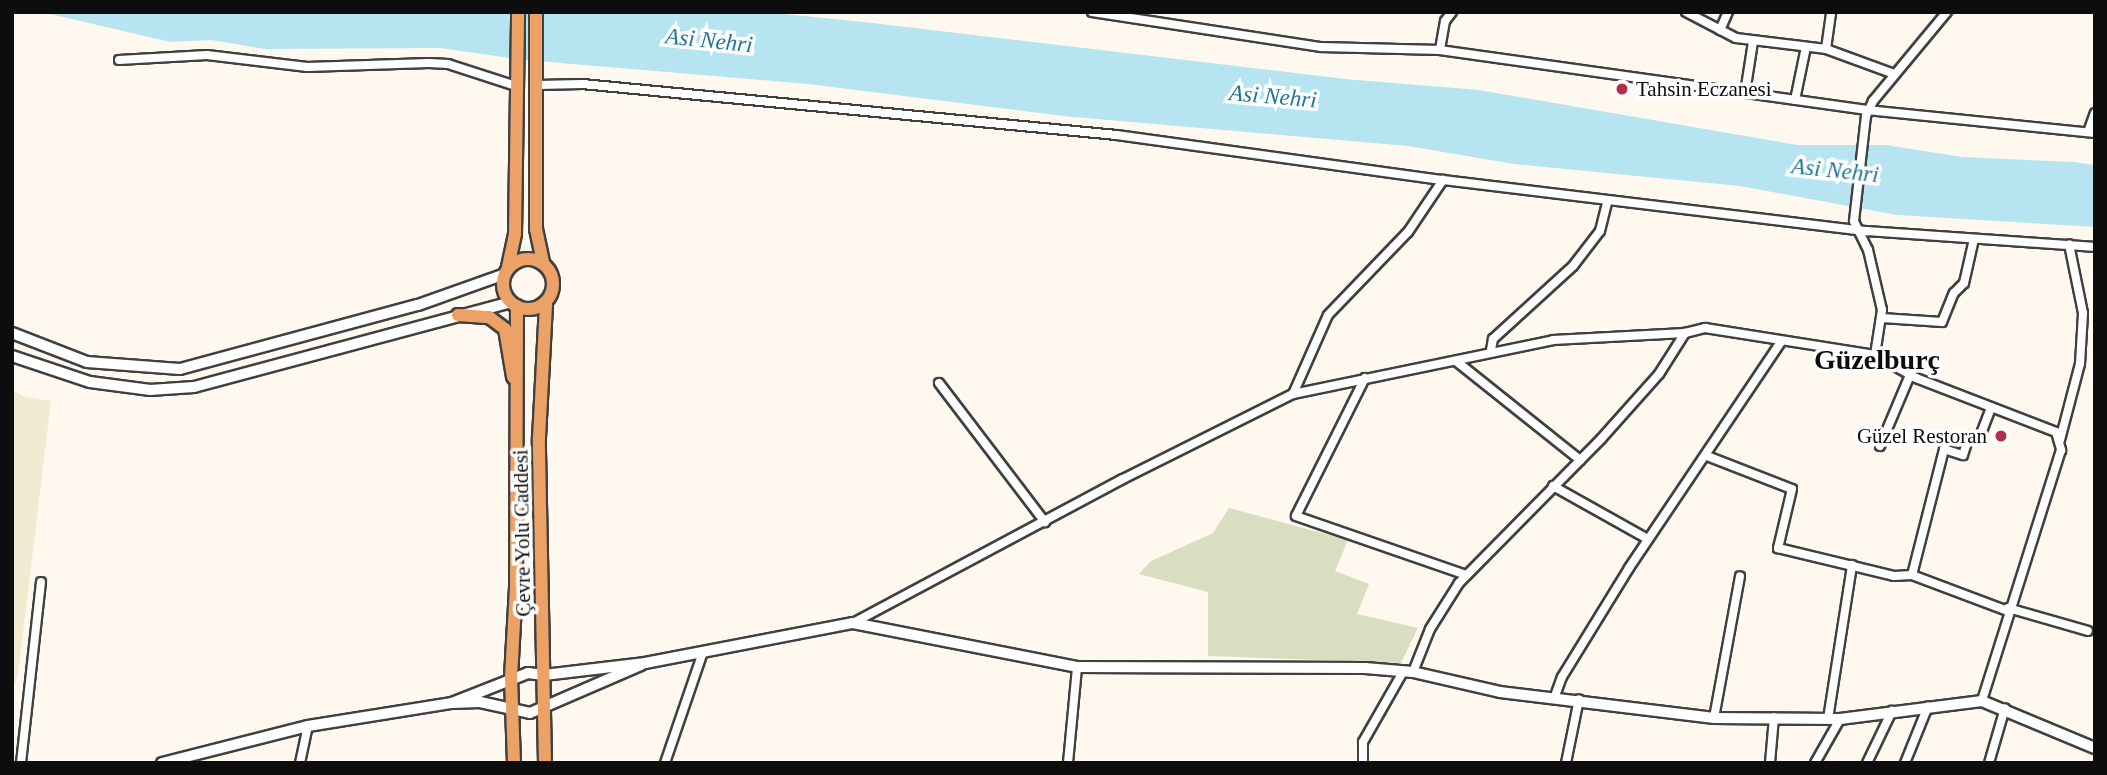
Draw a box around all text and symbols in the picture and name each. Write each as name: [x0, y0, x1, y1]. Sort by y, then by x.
water label: Asi Nehri: [664, 23, 754, 59]
place label: Tahsin Eczanesi: [1636, 76, 1772, 102]
water label: Asi Nehri: [1228, 79, 1318, 115]
marker: Tahsin Eczanesi: [1614, 81, 1630, 97]
water label: Asi Nehri: [1790, 153, 1880, 189]
district label: Güzelburç: [1814, 343, 1940, 377]
place label: Güzel Restoran: [1857, 423, 1987, 449]
marker: Güzel Restoran: [1993, 428, 2009, 444]
street label: Çevre Yolu Caddesi: [508, 449, 536, 617]

